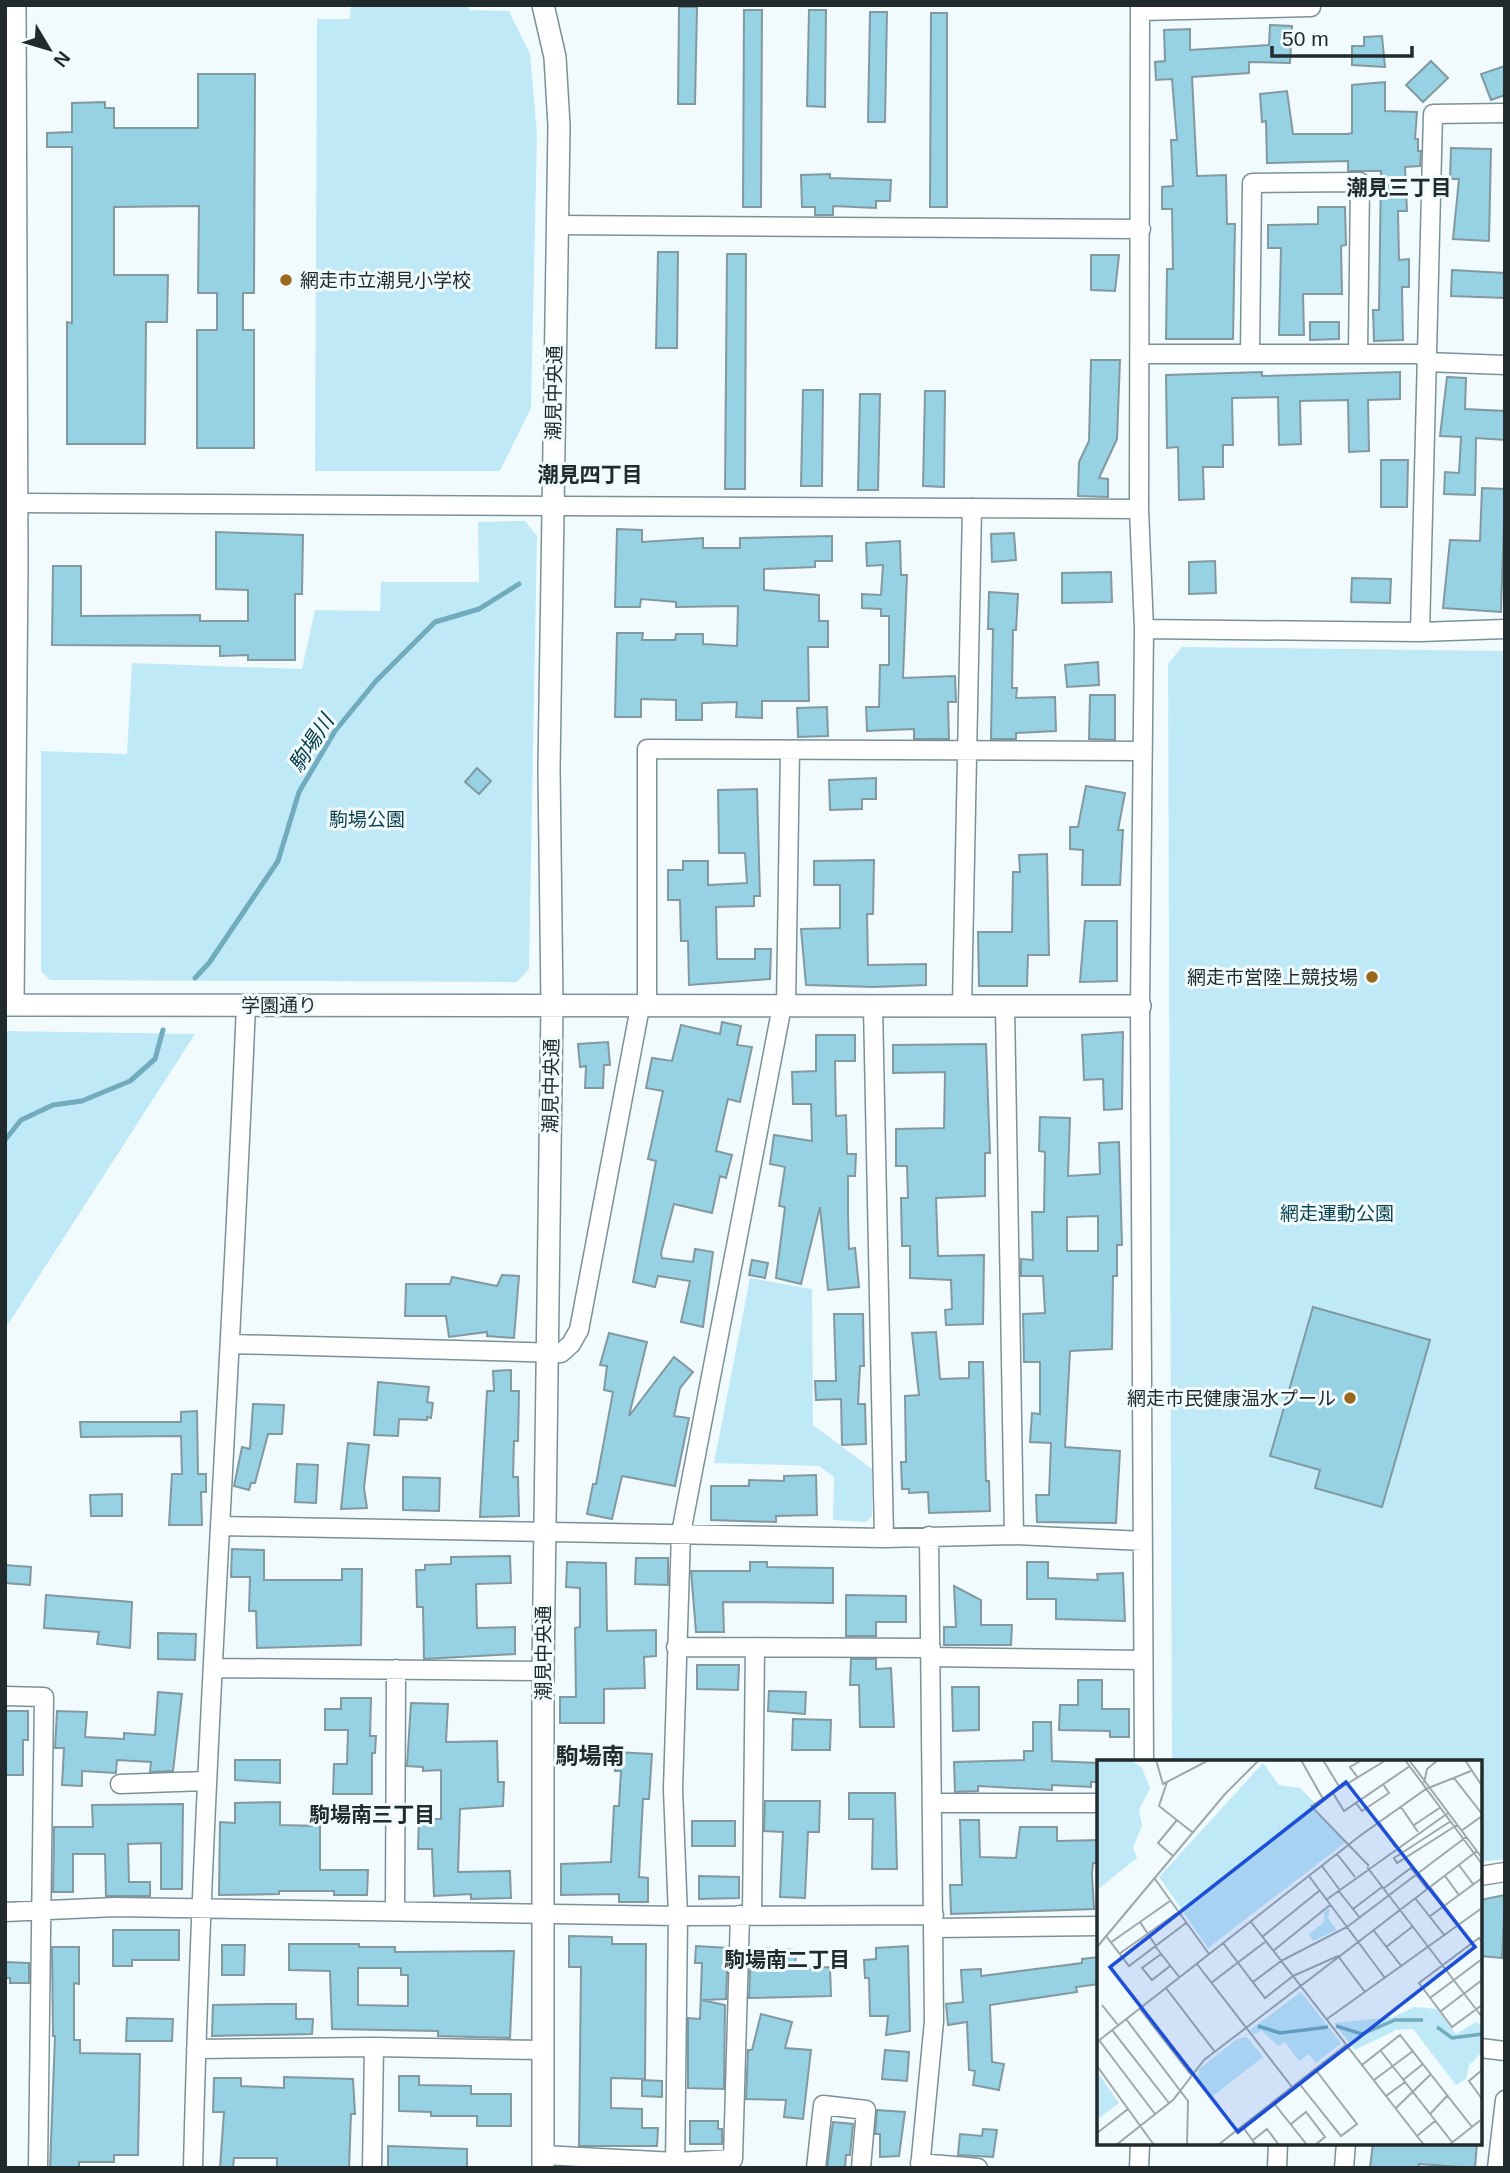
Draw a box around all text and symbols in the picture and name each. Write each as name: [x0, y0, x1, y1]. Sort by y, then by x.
north arrow: [14, 14, 84, 84]
scale bar: [1272, 14, 1412, 58]
text: 50 m: [1282, 27, 1329, 50]
text: N: [50, 47, 75, 71]
district label: 潮見三丁目: [1347, 176, 1452, 199]
place label: 網走市立潮見小学校: [300, 270, 471, 291]
marker: 網走市立潮見小学校: [278, 272, 294, 288]
street label: 潮見中央通: [543, 345, 565, 441]
district label: 潮見四丁目: [538, 463, 643, 486]
water label: 駒場川: [284, 709, 339, 776]
park label: 駒場公園: [329, 809, 405, 830]
place label: 網走市営陸上競技場: [1187, 967, 1358, 988]
marker: 網走市営陸上競技場: [1364, 969, 1380, 985]
street label: 学園通り: [241, 995, 317, 1016]
street label: 潮見中央通: [540, 1038, 562, 1134]
park label: 網走運動公園: [1280, 1203, 1394, 1224]
place label: 網走市民健康温水プール: [1127, 1388, 1336, 1409]
marker: 網走市民健康温水プール: [1342, 1390, 1358, 1406]
street label: 潮見中央通: [533, 1605, 554, 1701]
district label: 駒場南: [556, 1743, 625, 1769]
inset map: [1097, 1760, 1482, 2145]
district label: 駒場南三丁目: [309, 1803, 435, 1826]
district label: 駒場南二丁目: [724, 1948, 850, 1971]

